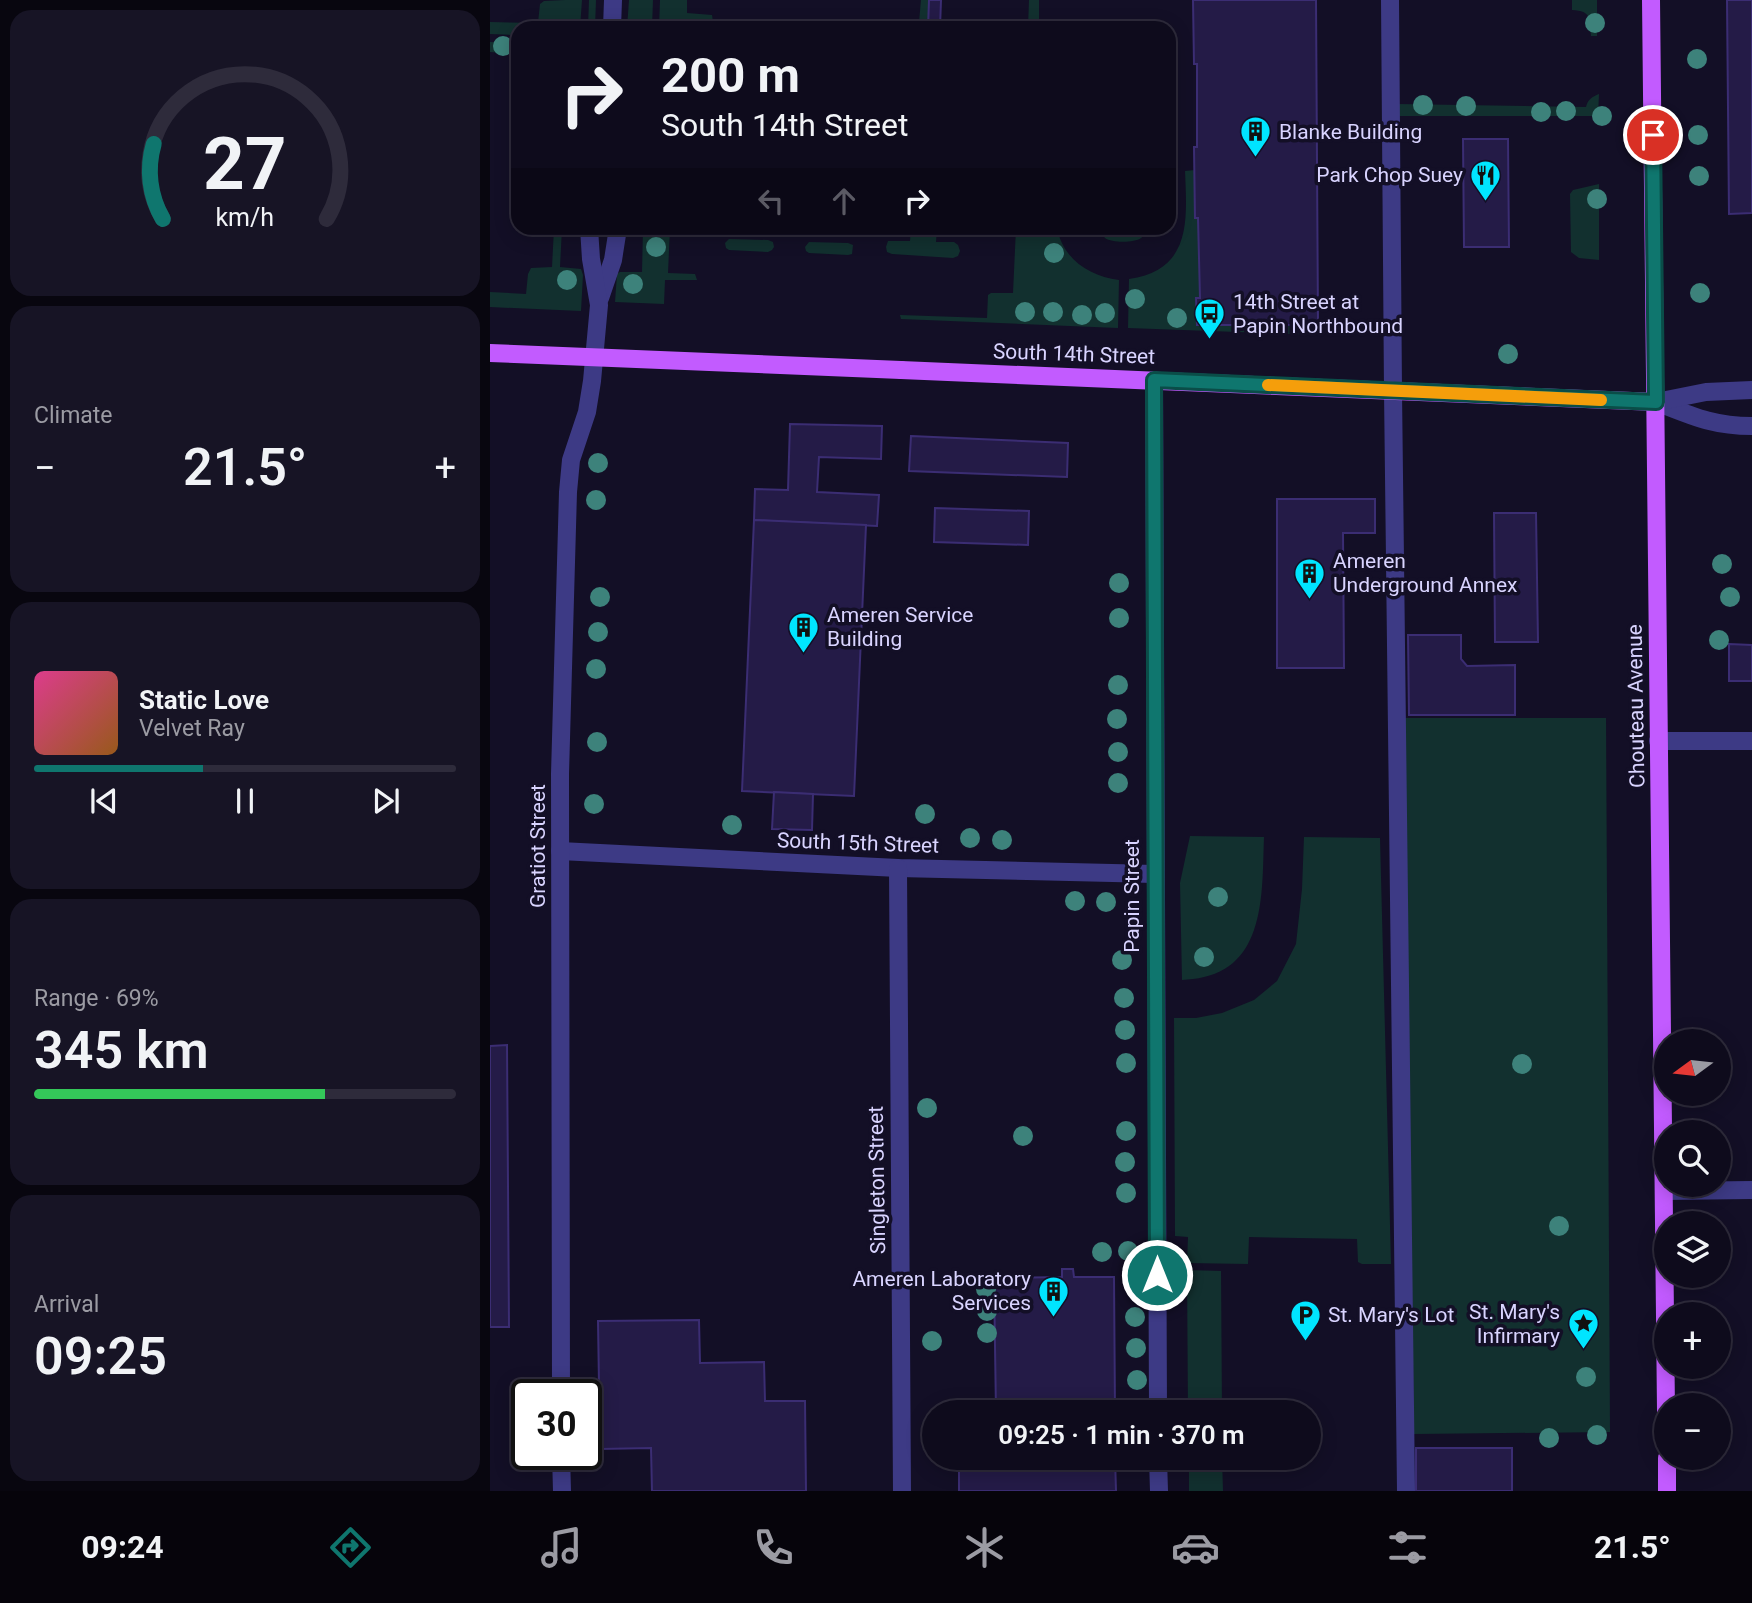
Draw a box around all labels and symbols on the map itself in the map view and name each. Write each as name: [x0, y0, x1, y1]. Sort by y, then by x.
pin: [1623, 105, 1683, 165]
building icon: Blanke Building: [1239, 115, 1273, 159]
place label: Blanke Building: [1279, 120, 1422, 144]
restaurant icon: Park Chop Suey: [1469, 158, 1503, 202]
place label: Park Chop Suey: [1316, 163, 1463, 187]
place label: 14th Street at Papin Northbound: [1233, 290, 1403, 338]
bus stop icon: 14th Street at Papin Northbound: [1193, 297, 1227, 341]
street label: South 14th Street: [992, 339, 1156, 369]
place label: Ameren Underground Annex: [1333, 549, 1517, 597]
building icon: Ameren Underground Annex: [1293, 556, 1327, 600]
place label: Ameren Service Building: [827, 603, 973, 651]
building icon: Ameren Service Building: [787, 610, 821, 654]
street label: Chouteau Avenue: [1623, 624, 1649, 788]
street label: Gratiot Street: [526, 784, 550, 908]
street label: South 15th Street: [776, 828, 940, 858]
street label: Papin Street: [1120, 839, 1144, 953]
north arrow: [1654, 1029, 1731, 1106]
street label: Singleton Street: [864, 1106, 890, 1254]
position arrow: [1120, 1238, 1194, 1312]
place label: Ameren Laboratory Services: [852, 1267, 1031, 1315]
building icon: Ameren Laboratory Services: [1037, 1274, 1071, 1318]
parking icon: St. Mary's Lot: [1288, 1298, 1322, 1342]
place label: St. Mary's Infirmary: [1469, 1300, 1560, 1348]
place label: St. Mary's Lot: [1328, 1303, 1454, 1327]
place icon: St. Mary's Infirmary: [1566, 1307, 1600, 1351]
speed limit sign: 30: [511, 1379, 602, 1470]

